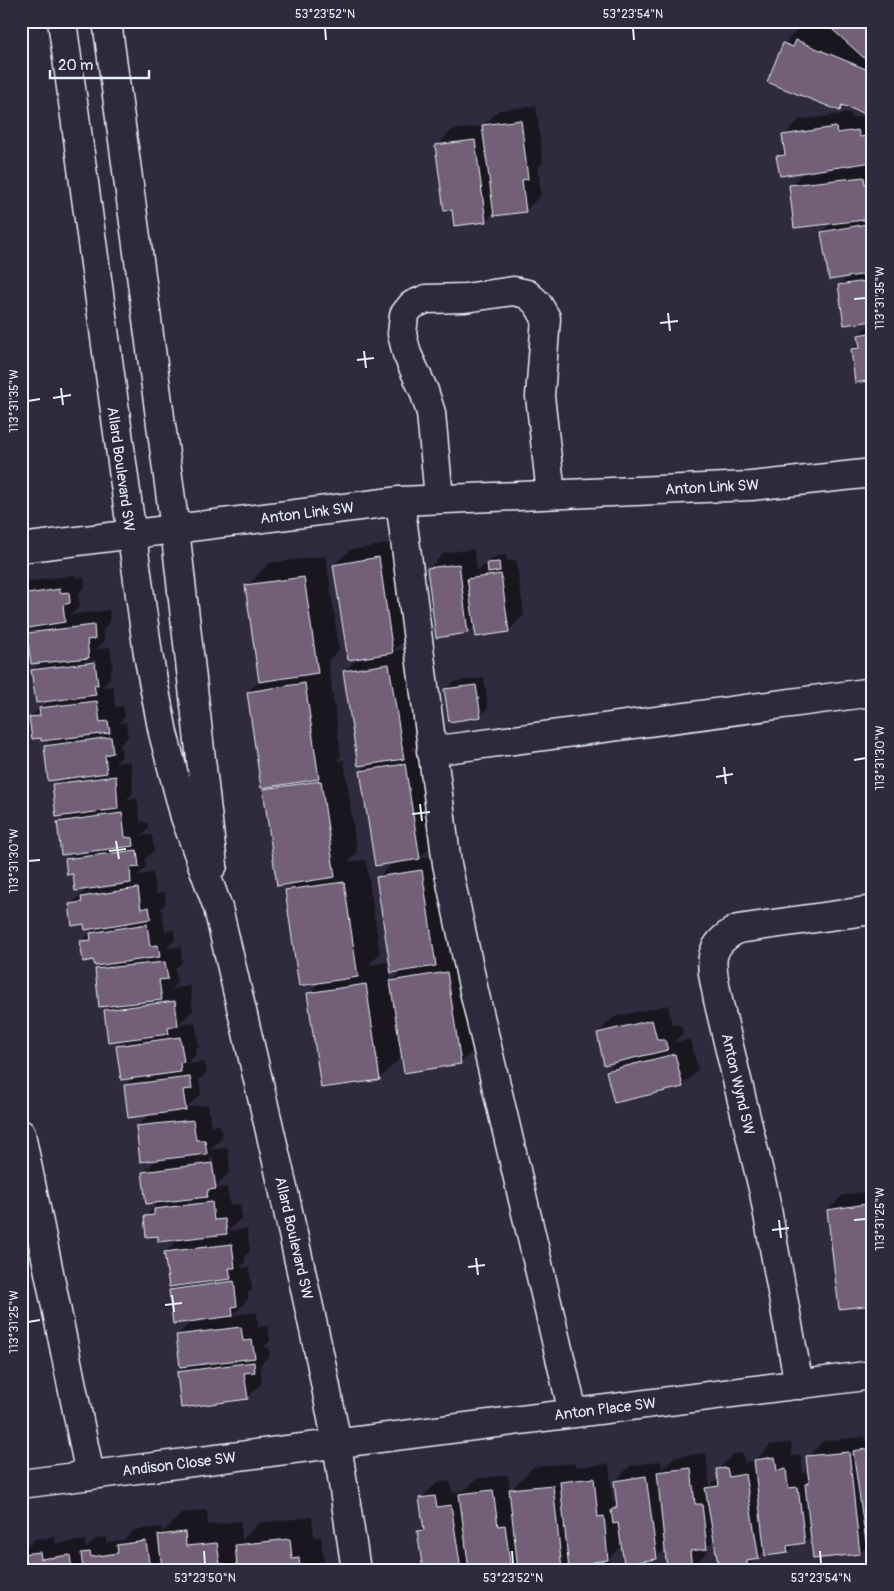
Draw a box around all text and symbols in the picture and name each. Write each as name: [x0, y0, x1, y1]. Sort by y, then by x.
text: 53°23'52"N: [295, 7, 355, 22]
text: 53°23'54"N: [603, 7, 663, 22]
scale bar: [50, 48, 149, 80]
text: 20 m: [58, 56, 93, 75]
text: 113°31'35"W: [873, 266, 888, 330]
text: 113°31'35"W: [7, 369, 22, 433]
street label: Allard Boulevard SW: [102, 406, 139, 533]
street label: Anton Link SW: [664, 476, 760, 499]
street label: Anton Link SW: [259, 498, 355, 529]
text: 113°31'30"W: [873, 725, 888, 791]
text: 113°31'30"W: [7, 828, 22, 894]
street label: Anton Wynd SW: [717, 1031, 758, 1137]
street label: Allard Boulevard SW: [270, 1175, 317, 1302]
text: 113°31'25"W: [873, 1187, 888, 1251]
text: 113°31'25"W: [7, 1290, 22, 1354]
street label: Anton Place SW: [553, 1394, 657, 1425]
street label: Andison Close SW: [121, 1448, 237, 1481]
text: 53°23'50"N: [174, 1571, 236, 1586]
text: 53°23'52"N: [483, 1571, 543, 1586]
text: 53°23'54"N: [791, 1571, 851, 1586]

